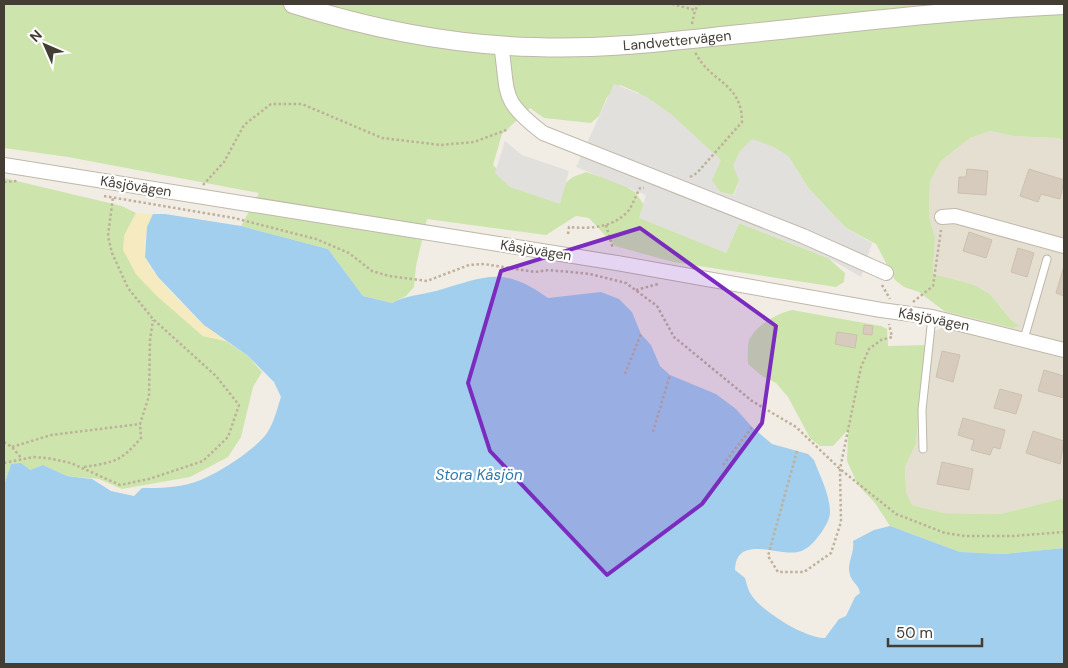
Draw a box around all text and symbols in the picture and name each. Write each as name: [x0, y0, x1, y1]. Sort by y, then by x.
north arrow: [20, 20, 70, 70]
text: N: [26, 26, 46, 46]
street label: Landvettervägen: [622, 26, 732, 54]
street label: Kåsjövägen: [99, 171, 173, 201]
street label: Kåsjövägen: [499, 235, 573, 265]
street label: Kåsjövägen: [897, 303, 971, 335]
water label: Stora Kåsjön: [435, 465, 523, 485]
scale bar: [888, 616, 982, 648]
text: 50 m: [896, 623, 933, 643]

